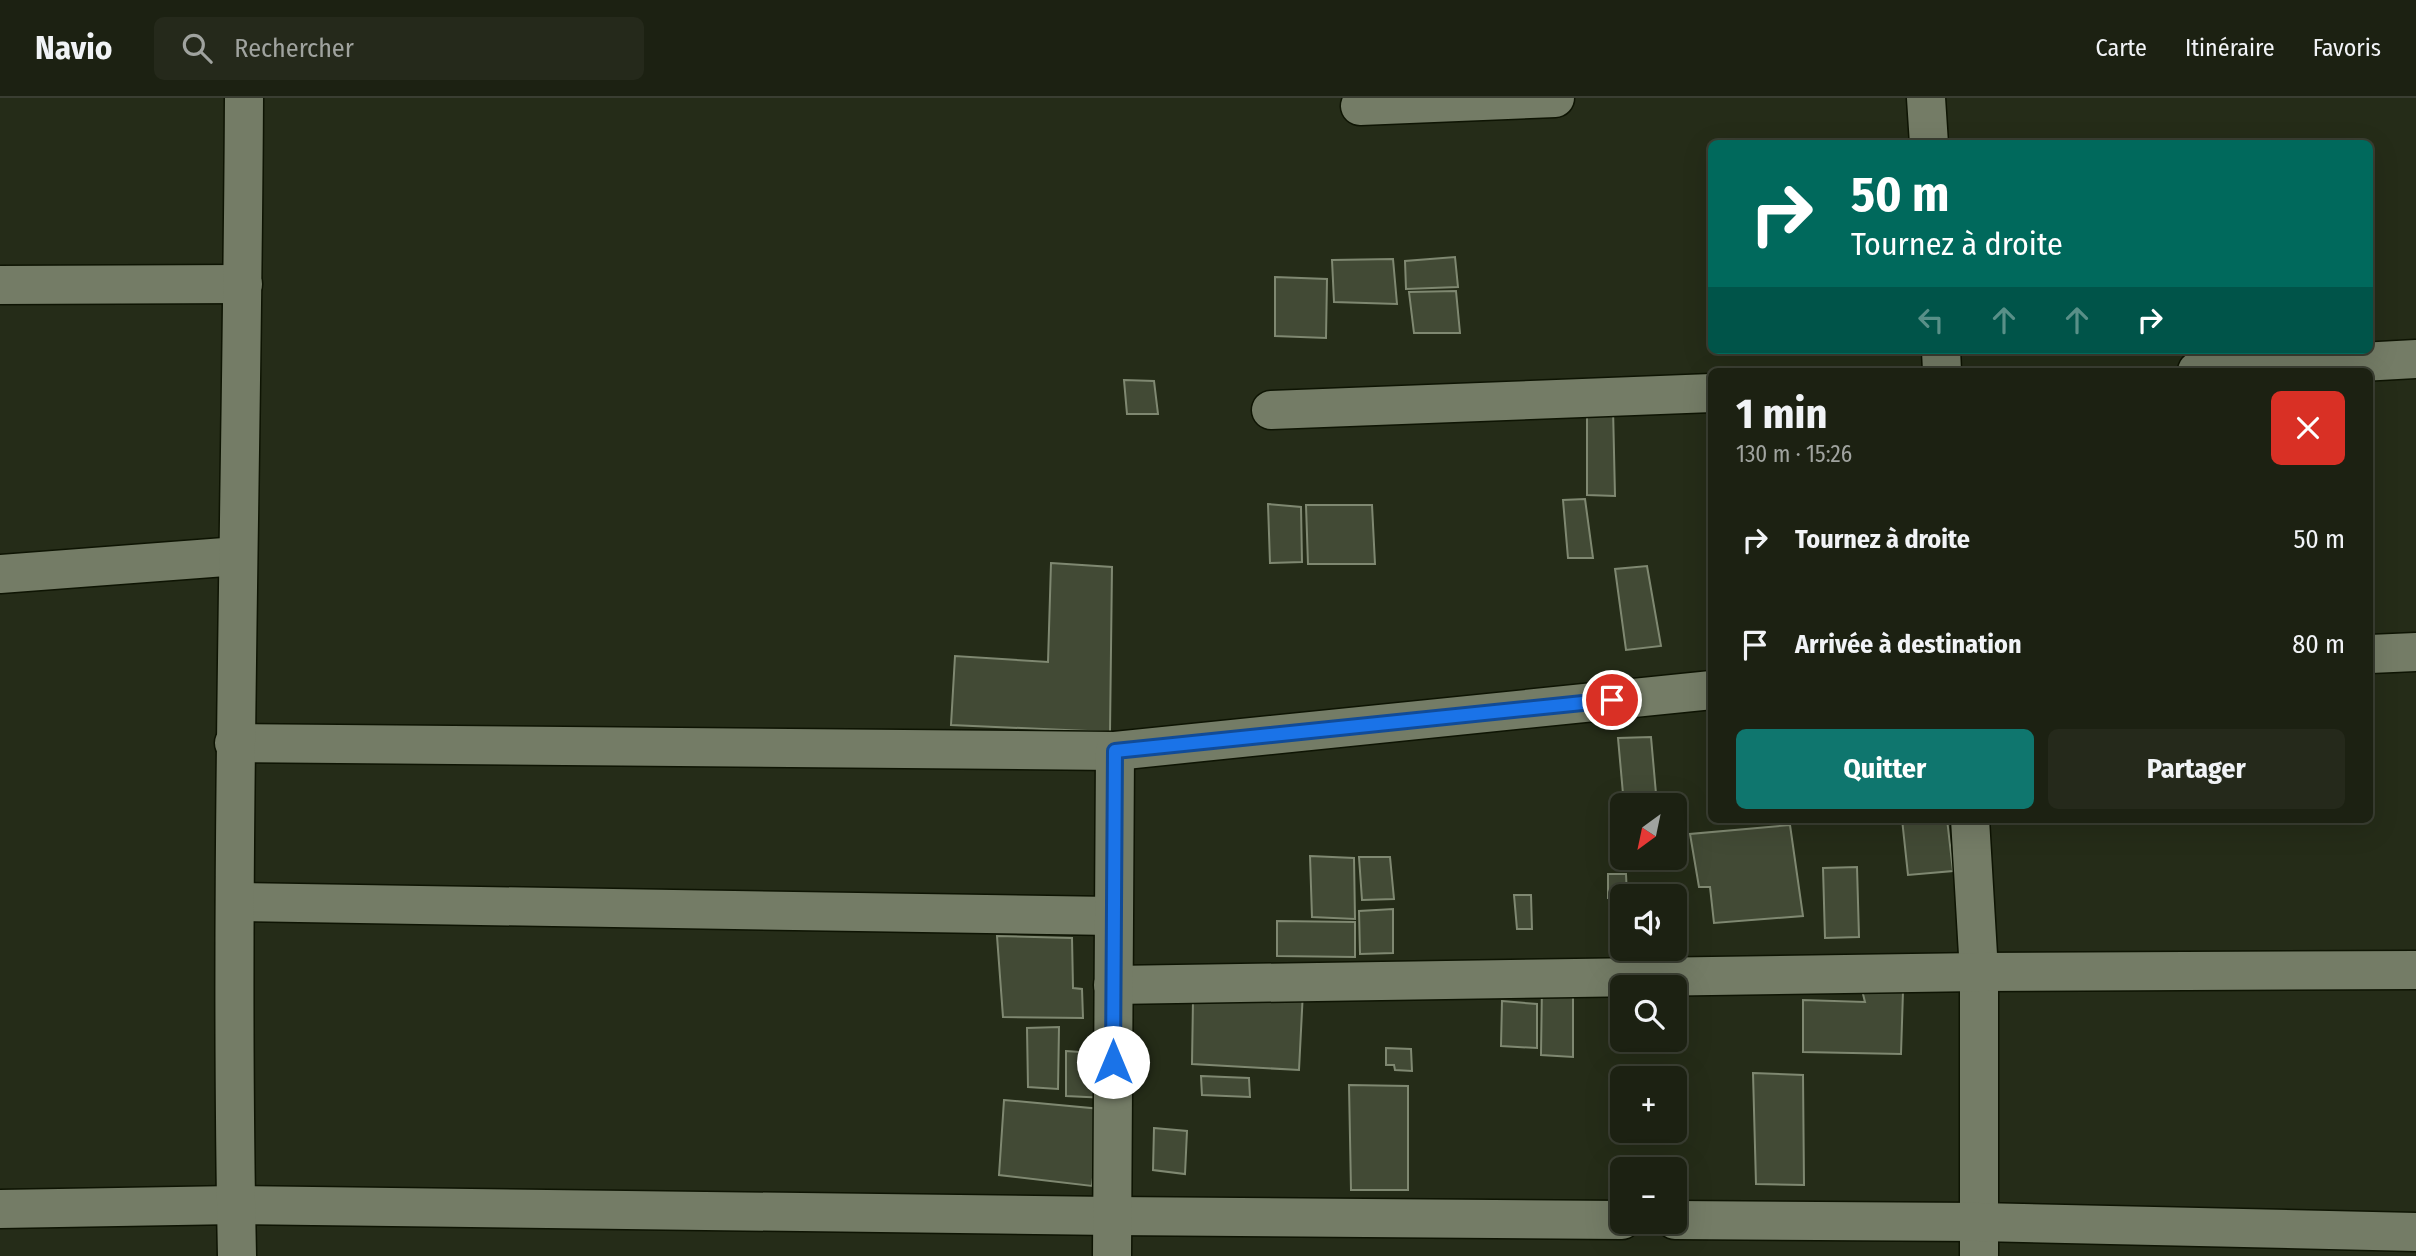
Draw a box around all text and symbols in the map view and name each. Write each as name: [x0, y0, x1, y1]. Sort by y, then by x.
search box: [154, 17, 644, 80]
text: Navio: [35, 28, 112, 68]
icon: search: [178, 29, 216, 67]
text: Rechercher: [234, 33, 354, 64]
text: Carte: [2096, 34, 2147, 62]
text: Itinéraire: [2185, 34, 2275, 62]
text: Favoris: [2313, 34, 2381, 62]
text: 50 m: [1851, 165, 1949, 224]
icon: right: [1736, 168, 1827, 259]
text: Tournez à droite: [1851, 225, 2063, 263]
icon: left: [1912, 301, 1950, 339]
icon: ahead: [1985, 301, 2023, 339]
icon: ahead: [2058, 301, 2096, 339]
icon: right: [2131, 301, 2169, 339]
text: 1 min: [1736, 389, 1827, 439]
button: close: [2271, 391, 2345, 465]
text: 130 m · 15:26: [1736, 440, 1852, 468]
icon: right: [1736, 521, 1774, 559]
text: Tournez à droite: [1795, 524, 1970, 555]
text: 50 m: [2293, 524, 2345, 555]
icon: arrive: [1736, 626, 1774, 664]
text: Arrivée à destination: [1795, 629, 2022, 660]
text: 80 m: [2292, 629, 2345, 660]
pin: [1582, 670, 1642, 730]
icon: arrive: [1593, 681, 1631, 719]
button: Quitter: [1736, 729, 2034, 809]
button: Partager: [2048, 729, 2345, 809]
north arrow: [1610, 793, 1687, 870]
map controls: [1610, 793, 1687, 1234]
button: sound: [1610, 884, 1687, 961]
button: search: [1610, 975, 1687, 1052]
position arrow: [1076, 1025, 1150, 1099]
button: +: [1610, 1066, 1687, 1143]
button: −: [1610, 1157, 1687, 1234]

